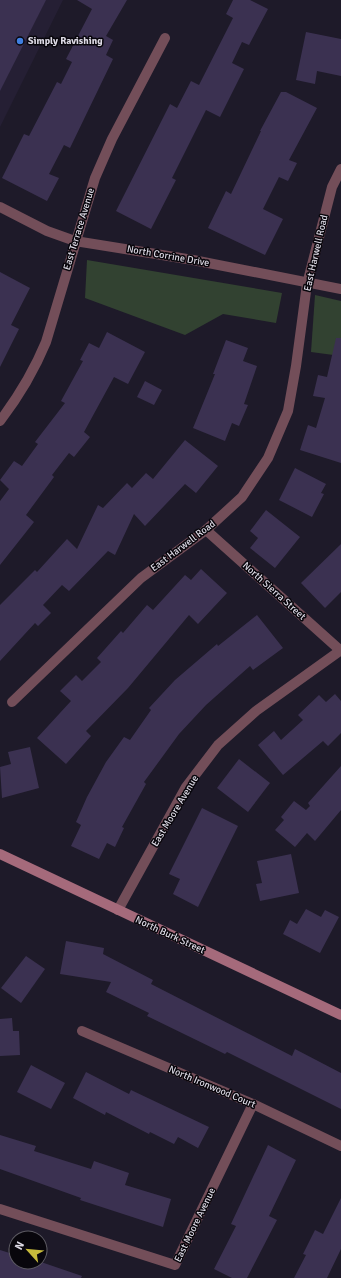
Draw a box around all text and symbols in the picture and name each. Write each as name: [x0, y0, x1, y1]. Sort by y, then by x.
place label: Simply Ravishing: [28, 35, 103, 47]
marker: Simply Ravishing: [15, 36, 25, 46]
street label: East Terrace Avenue: [61, 186, 97, 272]
street label: East Harwell Road: [301, 214, 331, 292]
street label: North Corrine Drive: [126, 243, 210, 269]
street label: East Harwell Road: [148, 518, 218, 574]
street label: North Sierra Street: [240, 559, 308, 623]
street label: East Moore Avenue: [149, 773, 201, 849]
street label: North Burk Street: [133, 914, 207, 957]
street label: North Ironwood Court: [167, 1063, 258, 1111]
street label: East Moore Avenue: [172, 1186, 218, 1264]
north arrow: [8, 1230, 48, 1270]
text: N: [12, 1239, 27, 1252]

